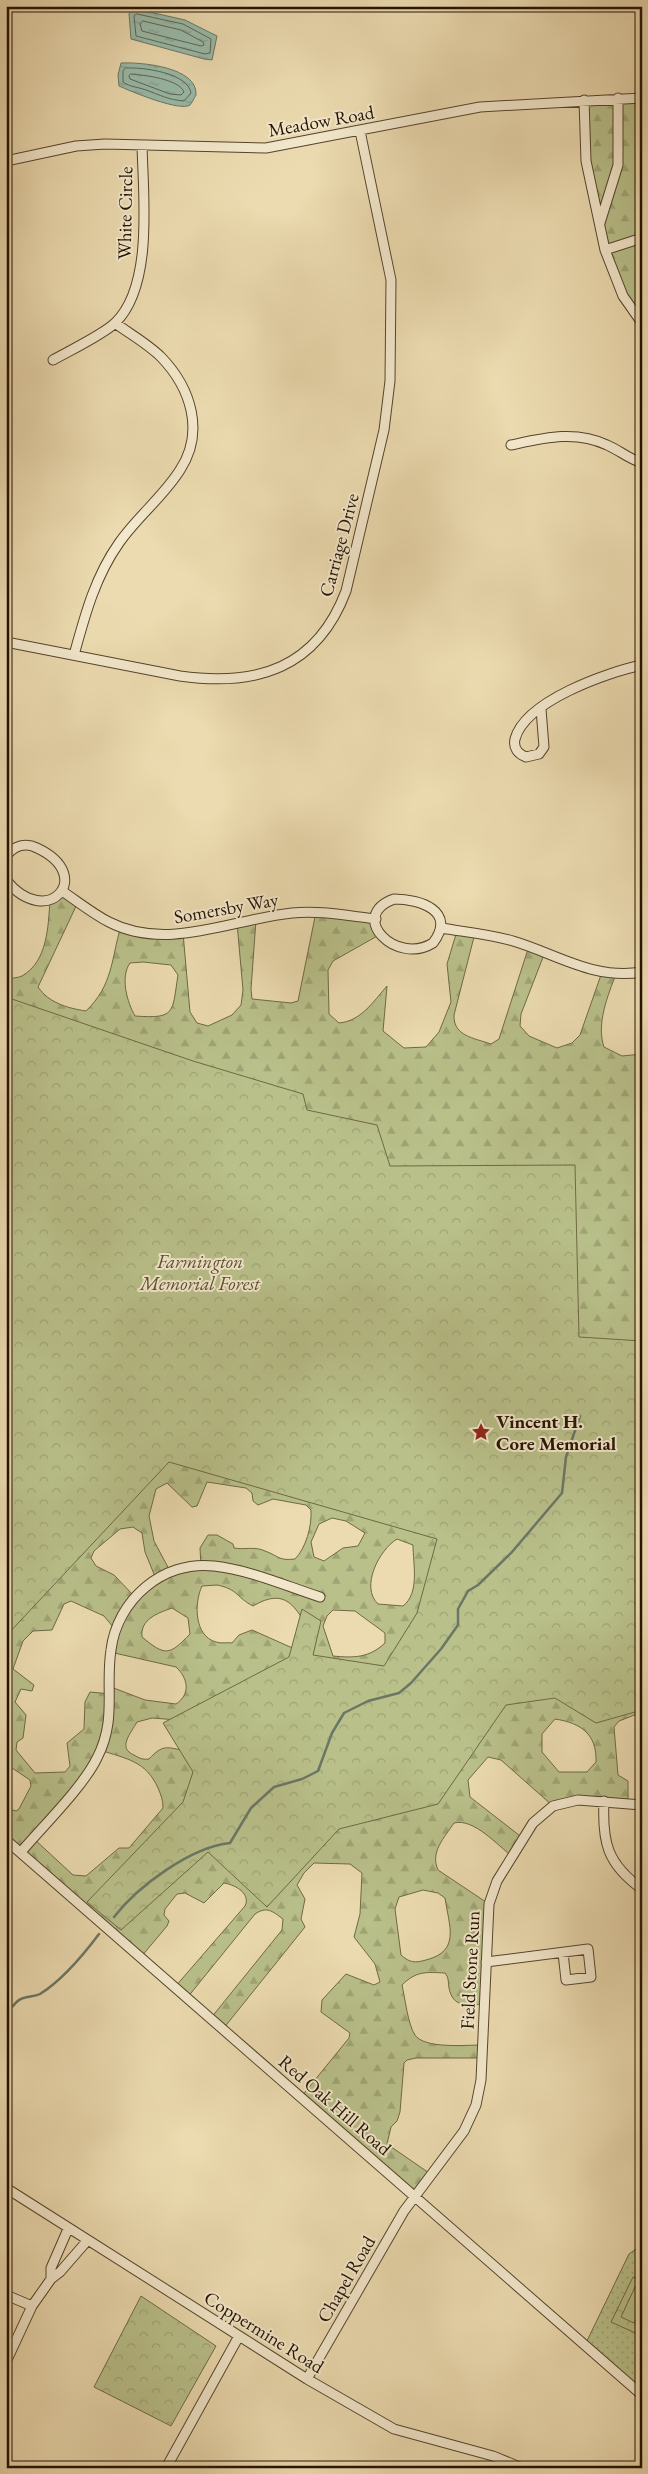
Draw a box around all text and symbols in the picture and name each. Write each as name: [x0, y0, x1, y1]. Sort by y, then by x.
street label: Meadow Road: [266, 99, 376, 143]
street label: White Circle: [112, 166, 138, 260]
street label: Carriage Drive: [313, 491, 365, 599]
street label: Somersby Way: [172, 886, 281, 929]
park label: Farmington Memorial Forest: [139, 1249, 261, 1296]
place label: Vincent H. Core Memorial: [496, 1409, 617, 1456]
place icon: Vincent H. Core Memorial: [470, 1421, 492, 1443]
street label: Field Stone Run: [454, 1910, 486, 2030]
street label: Red Oak Hill Road: [273, 2049, 397, 2161]
street label: Chapel Road: [311, 2231, 381, 2327]
street label: Coppermine Road: [199, 2285, 329, 2379]

